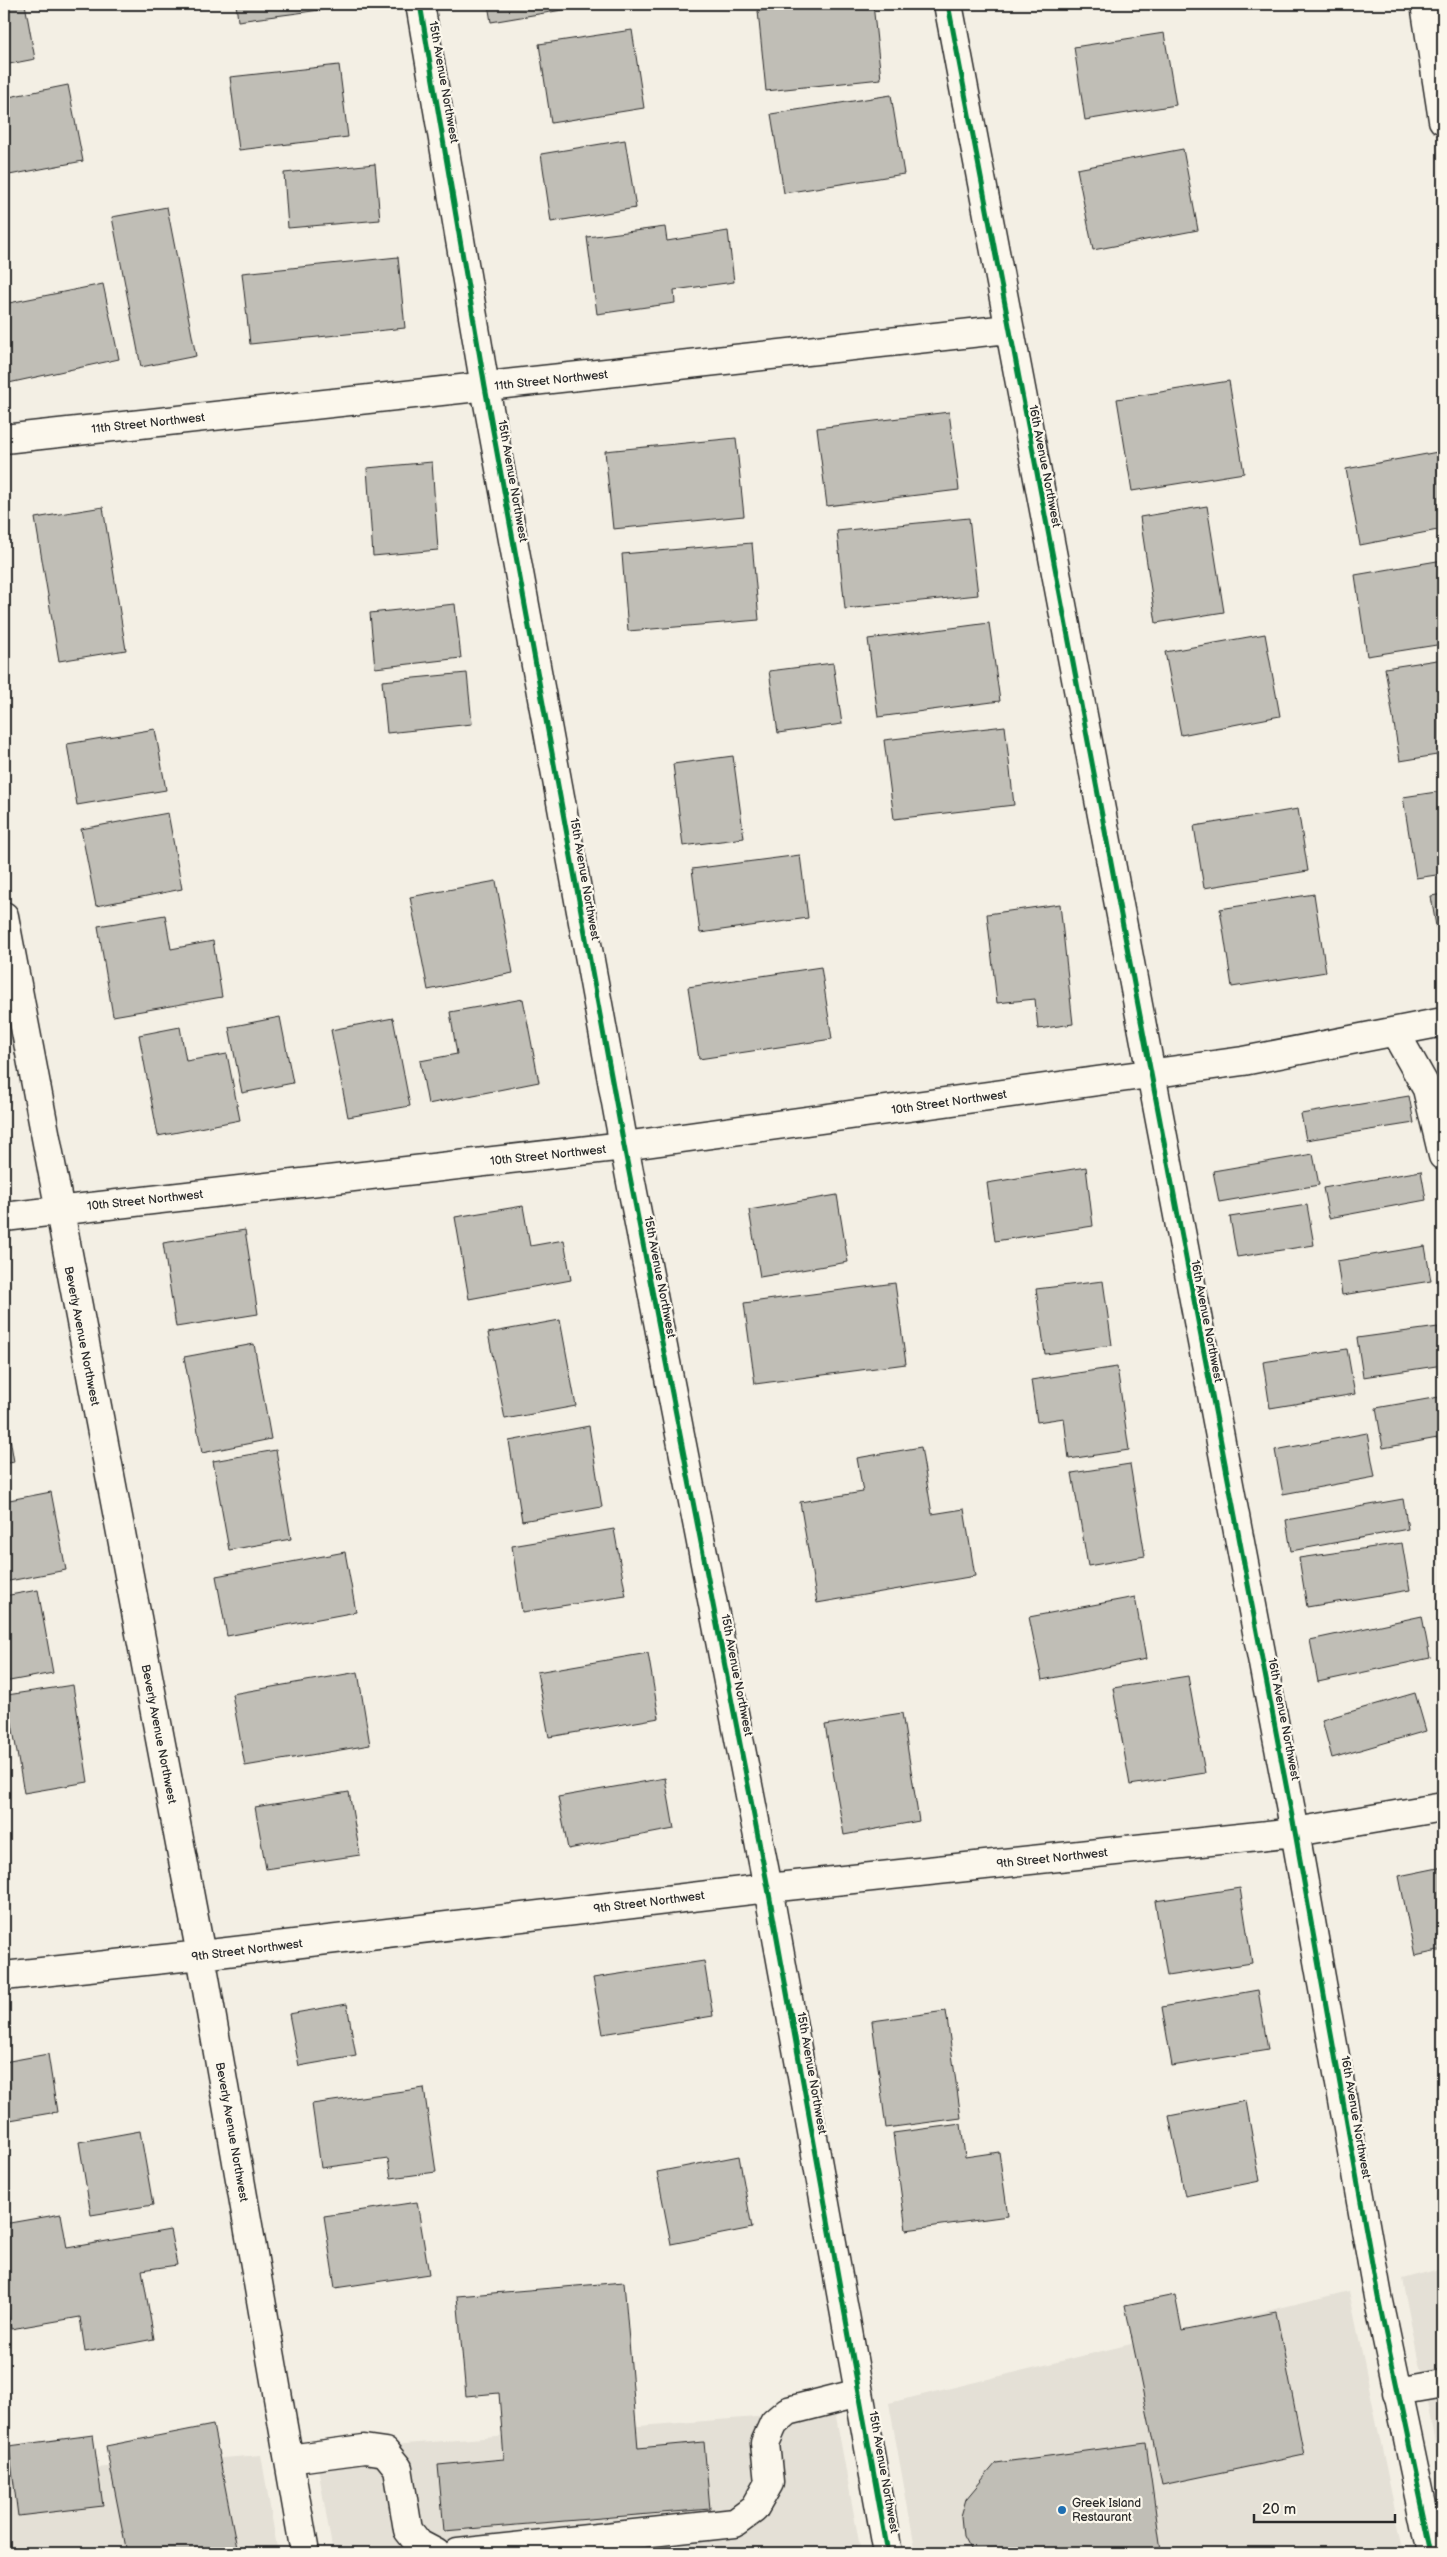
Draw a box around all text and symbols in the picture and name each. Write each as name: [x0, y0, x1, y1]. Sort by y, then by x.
street label: 15th Avenue Northwest: [425, 20, 462, 145]
street label: 11th Street Northwest: [494, 367, 609, 394]
street label: 16th Avenue Northwest: [1025, 404, 1064, 529]
street label: 11th Street Northwest: [91, 410, 206, 437]
street label: 15th Avenue Northwest: [494, 419, 531, 544]
street label: 15th Avenue Northwest: [566, 817, 603, 942]
street label: 10th Street Northwest: [890, 1087, 1008, 1118]
street label: 10th Street Northwest: [489, 1142, 607, 1169]
street label: 10th Street Northwest: [86, 1187, 204, 1214]
street label: 15th Avenue Northwest: [640, 1215, 679, 1340]
street label: 16th Avenue Northwest: [1187, 1259, 1226, 1384]
street label: Beverly Avenue Northwest: [61, 1265, 102, 1407]
street label: 15th Avenue Northwest: [717, 1613, 756, 1738]
street label: 16th Avenue Northwest: [1264, 1657, 1303, 1782]
street label: Beverly Avenue Northwest: [138, 1663, 179, 1805]
street label: 9th Street Northwest: [996, 1845, 1109, 1872]
street label: 9th Street Northwest: [593, 1888, 706, 1917]
street label: 9th Street Northwest: [191, 1936, 304, 1965]
street label: 15th Avenue Northwest: [793, 2011, 830, 2136]
street label: 16th Avenue Northwest: [1337, 2055, 1374, 2180]
street label: Beverly Avenue Northwest: [212, 2061, 251, 2203]
street label: 15th Avenue Northwest: [865, 2410, 902, 2535]
scale bar: [1254, 2492, 1396, 2524]
place label: Greek Island Restaurant: [1072, 2496, 1141, 2525]
text: 20 m: [1262, 2500, 1296, 2519]
marker: Greek Island Restaurant: [1056, 2504, 1068, 2516]

